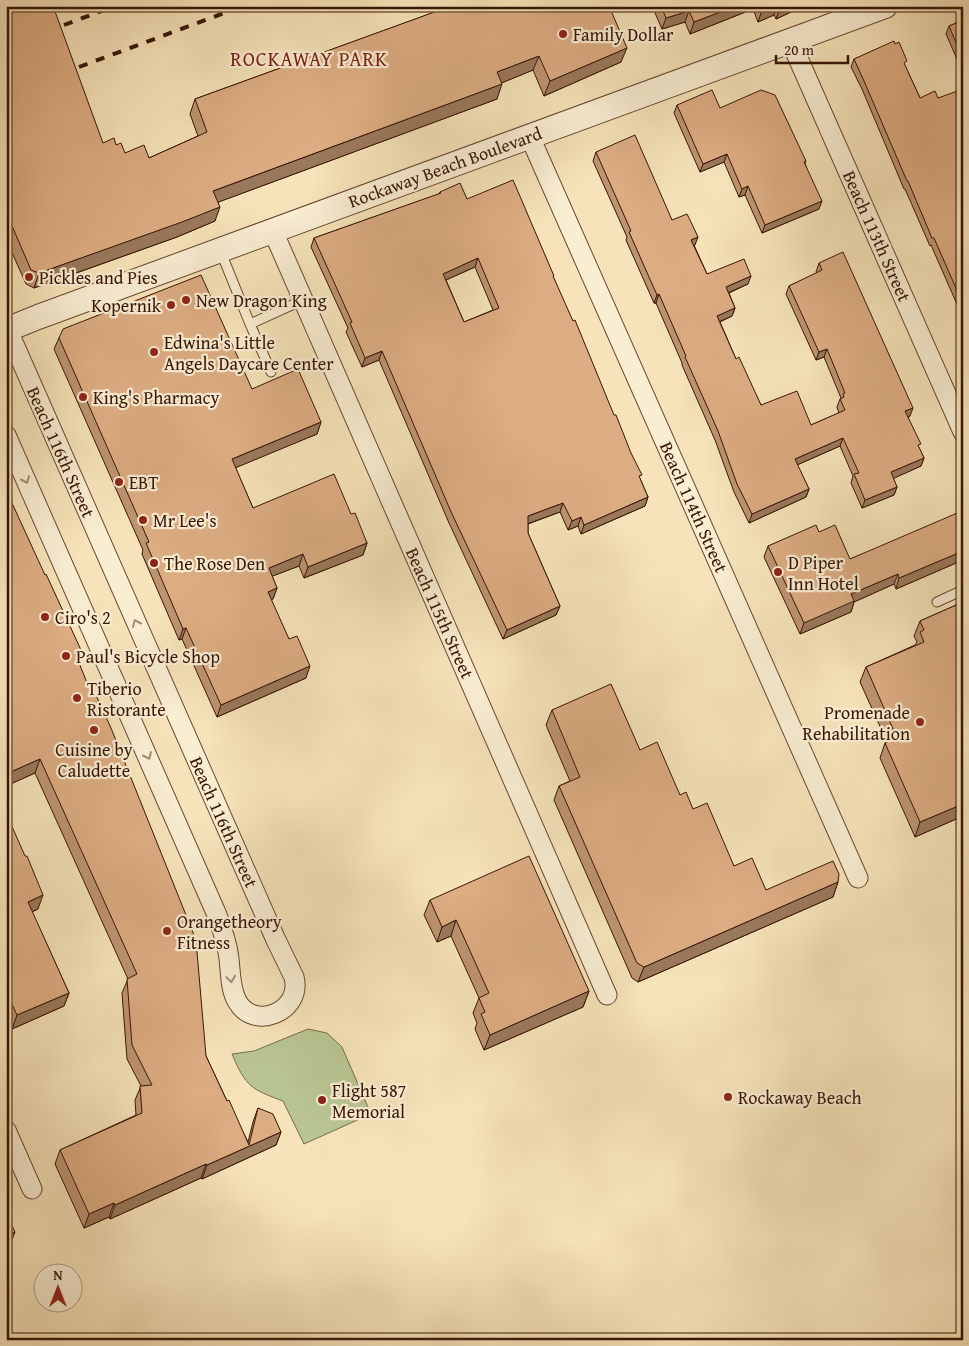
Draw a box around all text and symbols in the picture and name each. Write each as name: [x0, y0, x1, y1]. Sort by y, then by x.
place label: Family Dollar: [573, 21, 674, 48]
marker: Family Dollar: [557, 28, 569, 40]
scale bar: [776, 32, 849, 64]
text: 20 m: [784, 39, 815, 60]
district label: ROCKAWAY PARK: [230, 44, 388, 73]
street label: Rockaway Beach Boulevard: [344, 119, 546, 215]
street label: Beach 113th Street: [836, 166, 918, 306]
place label: Pickles and Pies: [39, 264, 158, 291]
marker: Pickles and Pies: [23, 271, 35, 283]
place label: New Dragon King: [196, 287, 327, 314]
place label: Kopernik: [91, 292, 162, 319]
marker: New Dragon King: [180, 294, 192, 306]
marker: Kopernik: [165, 299, 177, 311]
place label: Edwina's Little Angels Daycare Center: [164, 329, 334, 377]
marker: Edwina's Little Angels Daycare Center: [148, 346, 160, 358]
street label: Beach 116th Street: [20, 382, 102, 522]
place label: King's Pharmacy: [93, 384, 219, 411]
marker: King's Pharmacy: [77, 391, 89, 403]
street label: Beach 114th Street: [653, 437, 735, 577]
place label: EBT: [129, 469, 158, 496]
one-way arrow: [19, 475, 30, 484]
marker: EBT: [113, 476, 125, 488]
place label: Mr Lee's: [153, 507, 217, 534]
marker: Mr Lee's: [137, 514, 149, 526]
street label: Beach 115th Street: [399, 543, 481, 683]
place label: D Piper Inn Hotel: [788, 549, 859, 597]
place label: The Rose Den: [164, 550, 265, 577]
marker: The Rose Den: [148, 557, 160, 569]
marker: D Piper Inn Hotel: [772, 566, 784, 578]
place label: Ciro's 2: [55, 604, 111, 631]
marker: Ciro's 2: [39, 611, 51, 623]
one-way arrow: [132, 619, 143, 628]
place label: Paul's Bicycle Shop: [76, 643, 220, 670]
marker: Paul's Bicycle Shop: [60, 650, 72, 662]
place label: Tiberio Ristorante: [87, 675, 166, 723]
marker: Tiberio Ristorante: [71, 692, 83, 704]
place label: Promenade Rehabilitation: [803, 699, 910, 747]
marker: Promenade Rehabilitation: [914, 716, 926, 728]
marker: Cuisine by Caludette: [88, 724, 100, 736]
place label: Cuisine by Caludette: [55, 736, 133, 784]
one-way arrow: [141, 751, 152, 760]
street label: Beach 116th Street: [183, 752, 265, 892]
place label: Orangetheory Fitness: [177, 908, 282, 956]
marker: Orangetheory Fitness: [161, 925, 173, 937]
one-way arrow: [226, 974, 236, 983]
place label: Flight 587 Memorial: [332, 1077, 406, 1125]
place label: Rockaway Beach: [738, 1084, 862, 1111]
marker: Rockaway Beach: [722, 1091, 734, 1103]
marker: Flight 587 Memorial: [316, 1094, 328, 1106]
north arrow: [32, 1264, 82, 1314]
text: N: [53, 1265, 63, 1285]

